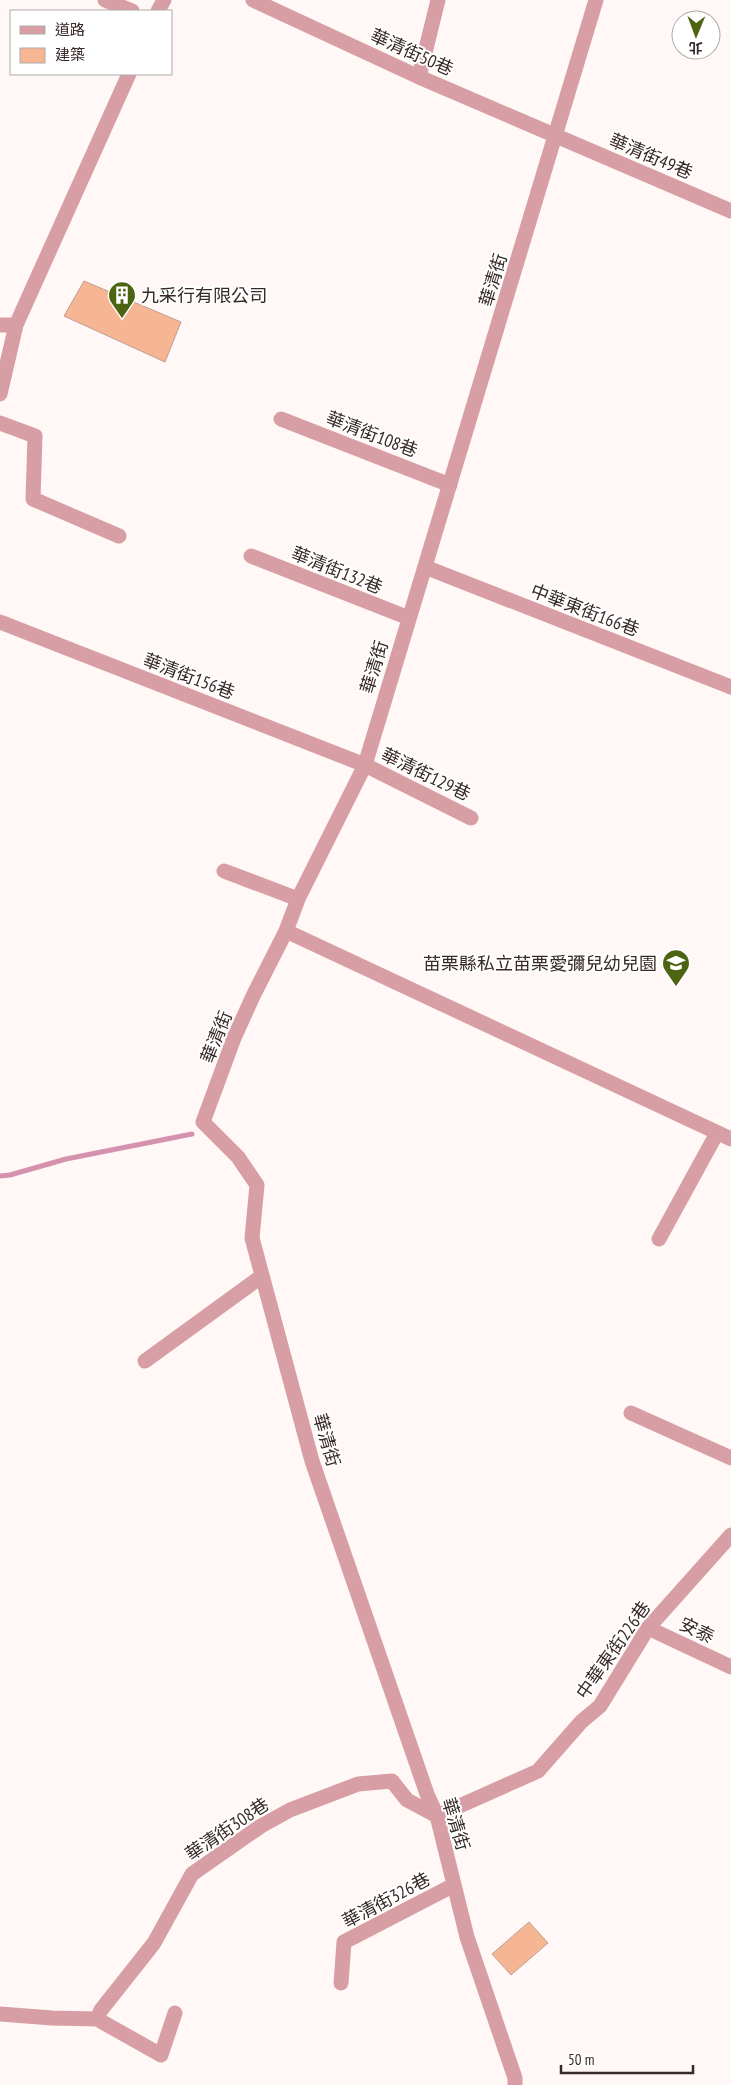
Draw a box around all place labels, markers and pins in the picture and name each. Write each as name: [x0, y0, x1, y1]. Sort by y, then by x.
building icon: 九采行有限公司: [107, 280, 137, 319]
place label: 九采行有限公司: [141, 284, 267, 307]
school or university icon: 苗栗縣私立苗栗愛彌兒幼兒園: [661, 948, 691, 987]
place label: 苗栗縣私立苗栗愛彌兒幼兒園: [423, 952, 657, 975]

